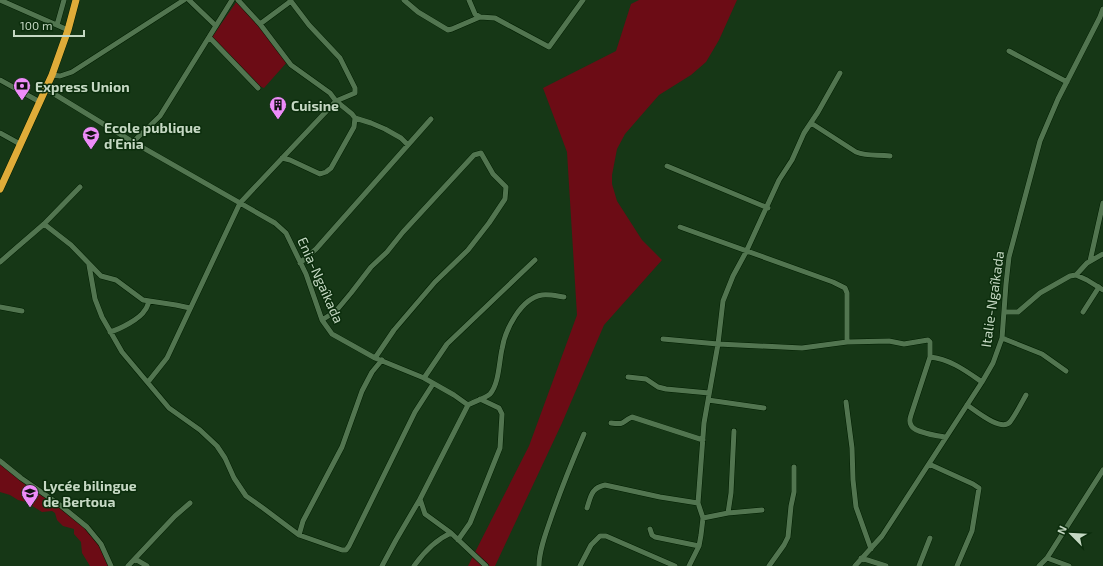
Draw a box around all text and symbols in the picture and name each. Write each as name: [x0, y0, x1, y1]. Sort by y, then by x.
scale bar: [14, 12, 84, 38]
text: 100 m: [20, 18, 52, 32]
bank icon: Express Union: [12, 76, 32, 101]
place label: Express Union: [35, 78, 130, 95]
building icon: Cuisine: [268, 95, 288, 120]
place label: Cuisine: [291, 97, 339, 114]
place label: Ecole publique d'Enia: [104, 119, 201, 152]
school or university icon: Ecole publique d'Enia: [81, 125, 101, 150]
street label: Enia-Ngaîkada: [294, 234, 348, 326]
street label: Italie-Ngaîkada: [977, 250, 1007, 348]
place label: Lycée bilingue de Bertoua: [43, 477, 137, 510]
school or university icon: Lycée bilingue de Bertoua: [20, 483, 40, 508]
north arrow: [1051, 514, 1091, 554]
text: N: [1054, 523, 1069, 536]

